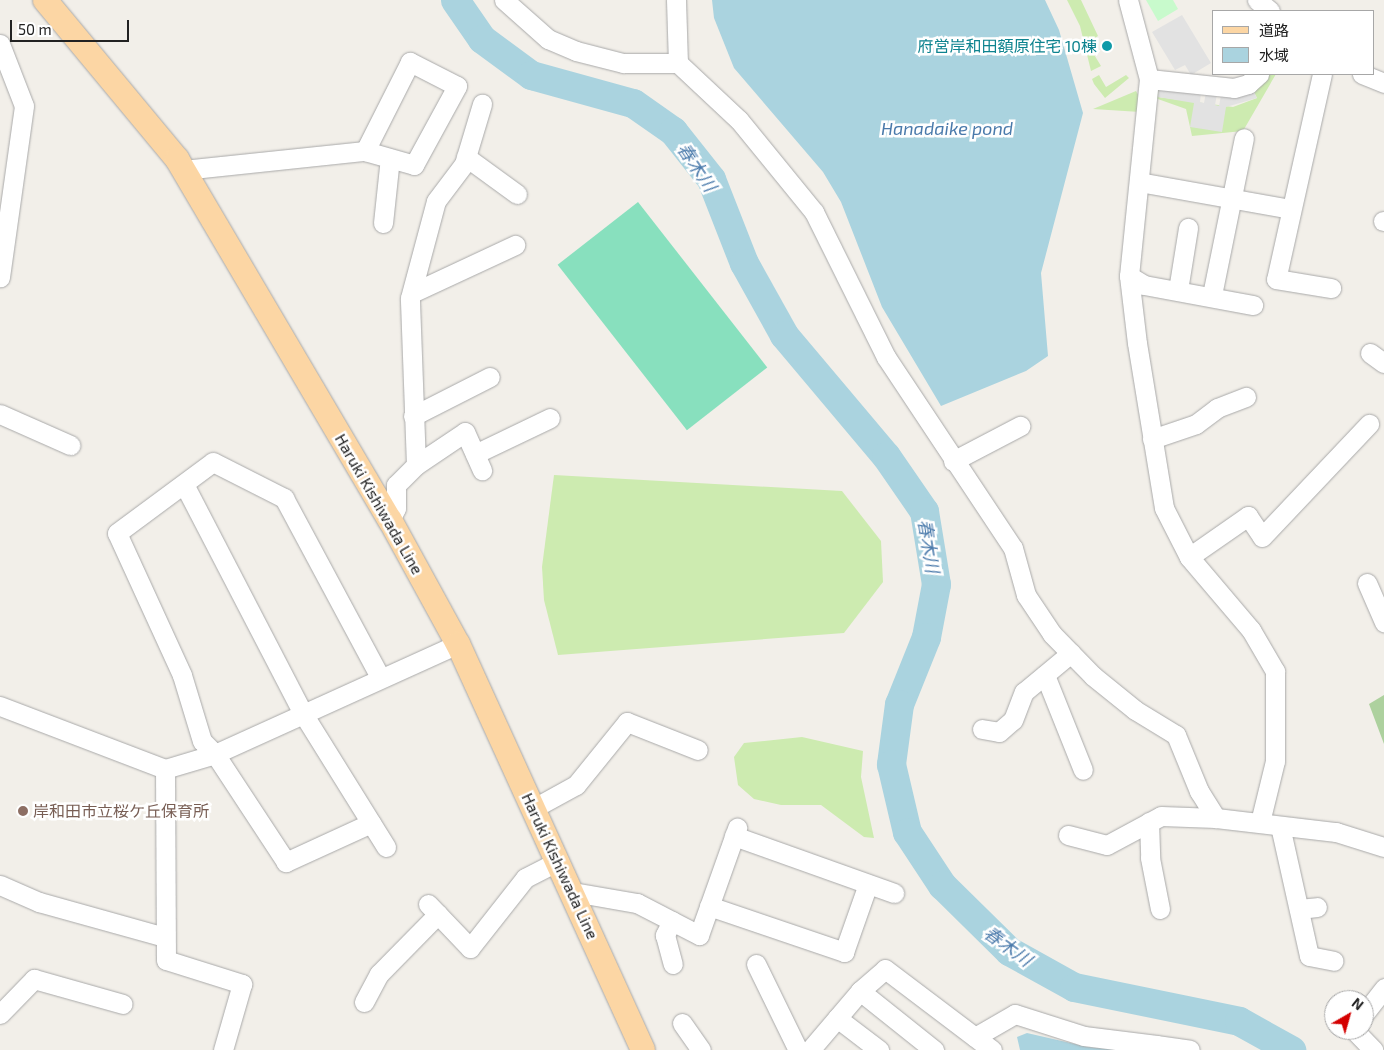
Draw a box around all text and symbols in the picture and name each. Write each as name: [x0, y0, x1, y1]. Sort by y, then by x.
scale bar: [12, 10, 131, 42]
legend: [1212, 10, 1374, 75]
text: 50 m: [18, 20, 52, 38]
text: 道路: [1259, 21, 1289, 39]
place label: 府営岸和田額原住宅 10棟: [917, 36, 1097, 56]
marker: 府営岸和田額原住宅 10棟: [1101, 40, 1113, 52]
text: 水域: [1259, 46, 1289, 64]
water label: Hanadaike pond: [881, 117, 1013, 139]
water label: 春木川: [673, 139, 721, 195]
street label: Haruki Kishiwada Line: [331, 430, 427, 578]
water label: 春木川: [914, 518, 944, 574]
street label: Haruki Kishiwada Line: [518, 790, 602, 942]
place label: 岸和田市立桜ケ丘保育所: [33, 801, 209, 821]
marker: 岸和田市立桜ケ丘保育所: [17, 805, 29, 817]
water label: 春木川: [980, 921, 1036, 971]
north arrow: [1324, 990, 1374, 1040]
text: N: [1349, 994, 1367, 1013]

